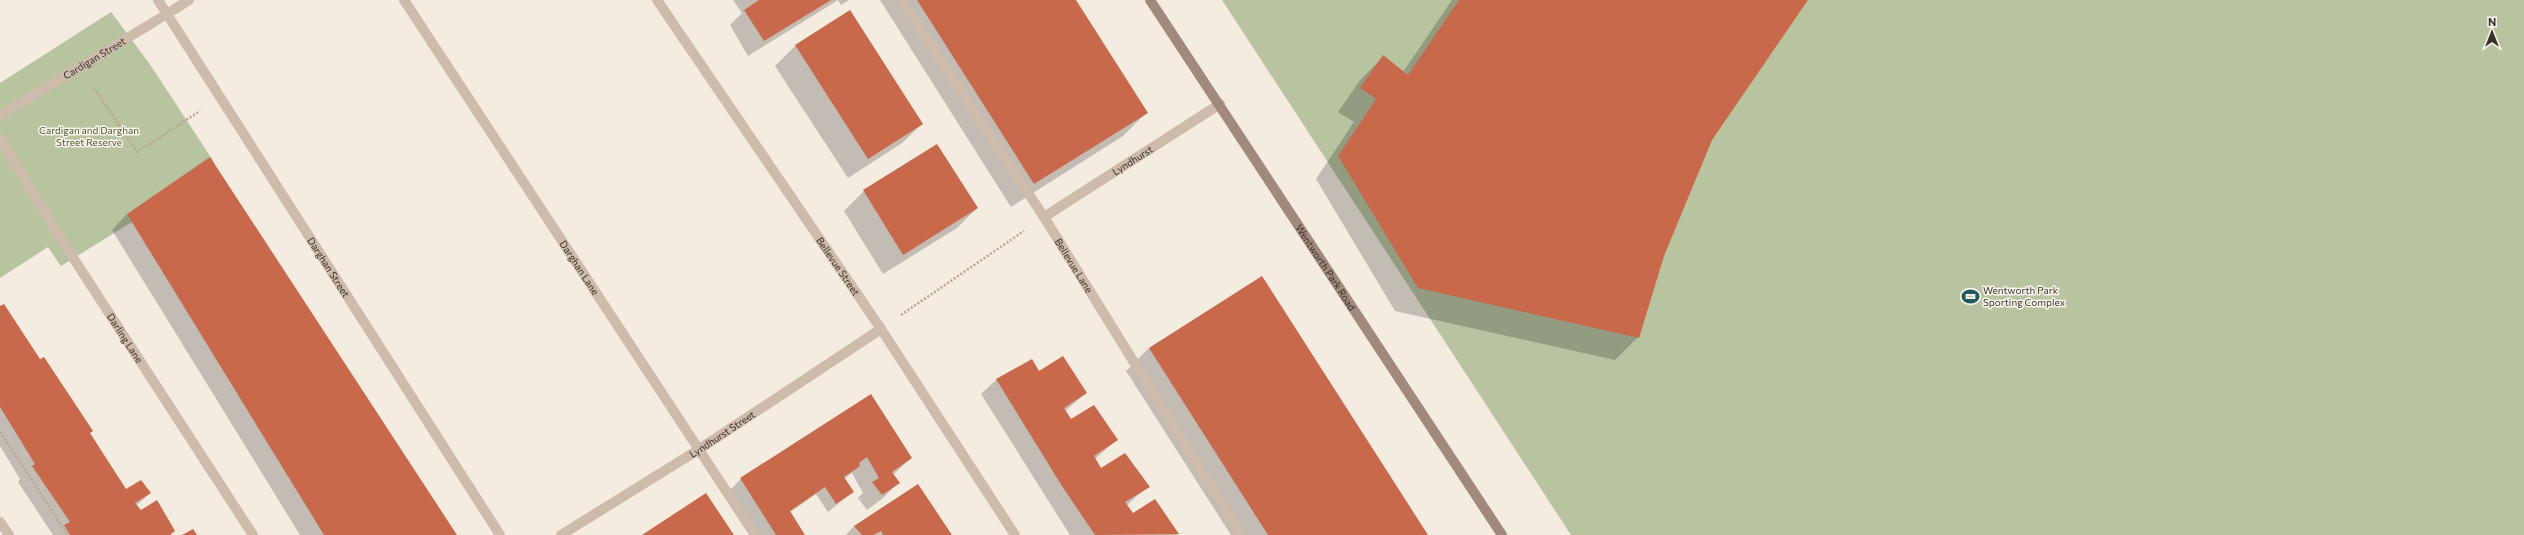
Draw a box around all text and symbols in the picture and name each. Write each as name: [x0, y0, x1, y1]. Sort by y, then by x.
north arrow: [2472, 12, 2512, 52]
text: N: [2488, 15, 2496, 28]
street label: Cardigan Street: [61, 35, 128, 82]
park label: Cardigan and Darghan Street Reserve: [39, 124, 139, 148]
street label: Lyndhurst: [1110, 143, 1155, 178]
street label: Wentworth Park Road: [1293, 222, 1359, 313]
street label: Darghan Street: [305, 235, 352, 299]
street label: Bellevue Street: [814, 235, 862, 298]
street label: Bellevue Lane: [1053, 236, 1095, 295]
street label: Darghan Lane: [557, 238, 602, 297]
place label: Wentworth Park Sporting Complex: [1983, 284, 2066, 308]
sports icon: Wentworth Park Sporting Complex: [1960, 286, 1980, 306]
street label: Darling Lane: [105, 311, 146, 365]
street label: Lyndhurst Street: [687, 408, 757, 460]

